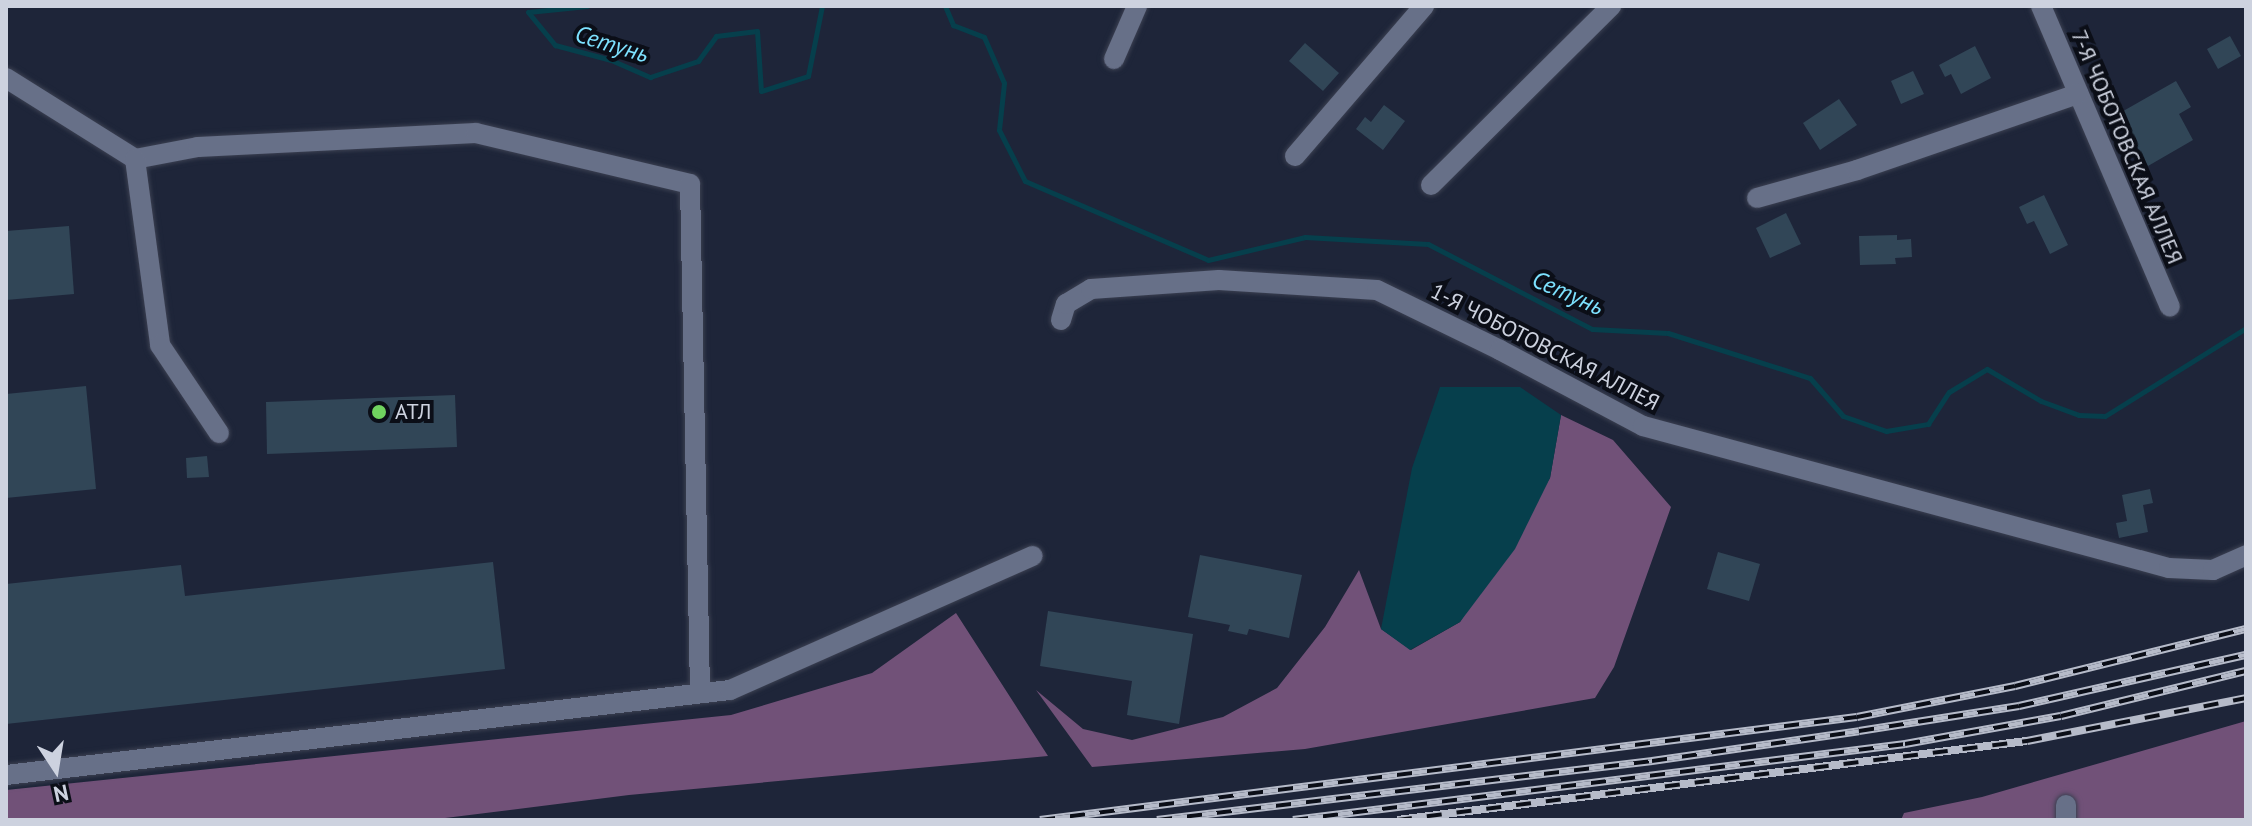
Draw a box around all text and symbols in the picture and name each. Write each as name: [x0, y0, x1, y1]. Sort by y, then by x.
water label: Сетунь: [572, 19, 652, 69]
street label: 7-Я ЧОБОТОВСКАЯ АЛЛЕЯ: [2066, 26, 2188, 268]
water label: Сетунь: [1528, 265, 1608, 321]
street label: 1-Я ЧОБОТОВСКАЯ АЛЛЕЯ: [1426, 278, 1664, 416]
place label: АТЛ: [395, 399, 431, 425]
marker: АТЛ: [370, 403, 388, 421]
north arrow: [16, 730, 96, 810]
text: N: [51, 778, 71, 809]

